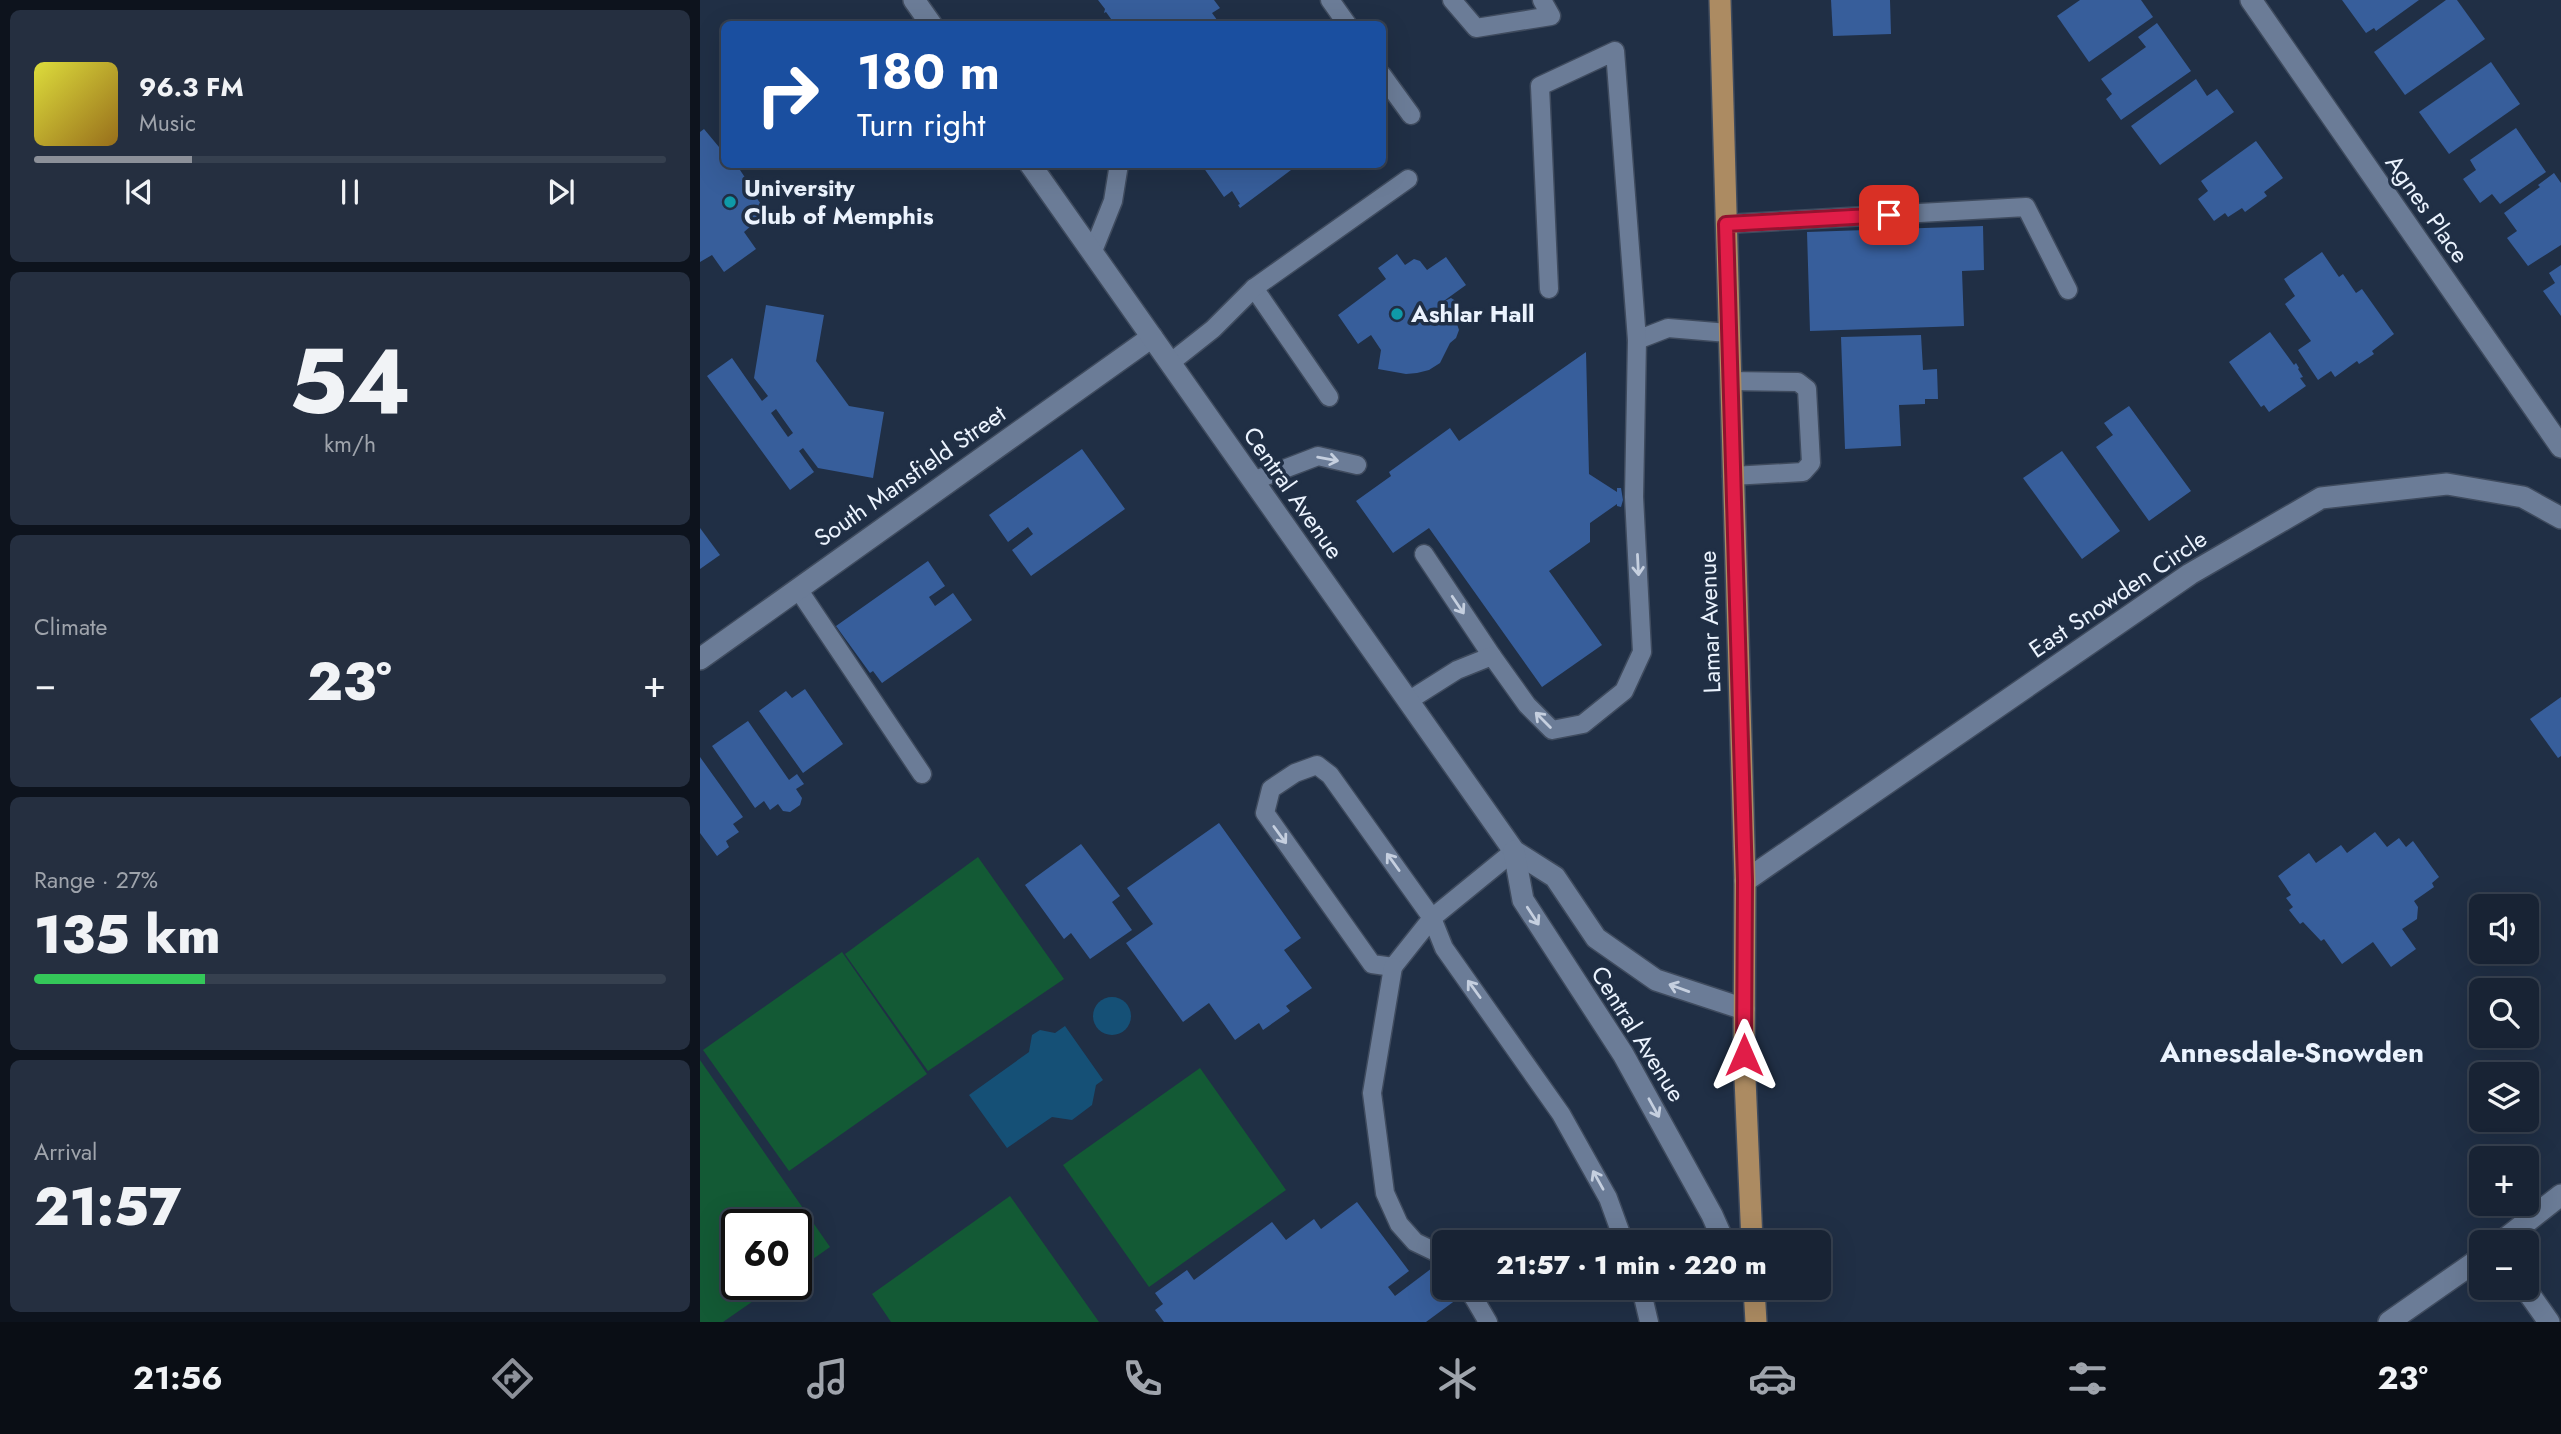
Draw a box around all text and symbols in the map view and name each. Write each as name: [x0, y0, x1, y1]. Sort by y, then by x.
text: 180 m: [857, 37, 1000, 107]
icon: right: [742, 49, 833, 140]
text: 96.3 FM: [139, 68, 244, 106]
text: Turn right: [857, 102, 986, 148]
text: Music: [139, 106, 196, 140]
street label: Agnes Place: [2377, 147, 2478, 270]
place label: University Club of Memphis: [744, 170, 934, 233]
icon: previous: [120, 173, 158, 211]
icon: pause: [331, 173, 369, 211]
icon: next: [542, 173, 580, 211]
pin: [1859, 185, 1919, 245]
marker: University Club of Memphis: [722, 194, 738, 210]
icon: arrive: [1870, 196, 1908, 234]
place label: Ashlar Hall: [1410, 296, 1534, 331]
marker: Ashlar Hall: [1389, 306, 1405, 322]
text: 54: [289, 316, 411, 447]
street label: South Mansfield Street: [807, 396, 1013, 555]
street label: Central Avenue: [1235, 419, 1352, 566]
text: km/h: [324, 427, 376, 461]
one-way arrow: [1316, 453, 1338, 466]
street label: East Snowden Circle: [2022, 521, 2214, 666]
street label: Lamar Avenue: [1690, 550, 1729, 694]
one-way arrow: [1631, 553, 1644, 576]
one-way arrow: [1451, 595, 1465, 614]
text: Climate: [34, 610, 107, 644]
text: 23°: [307, 644, 392, 720]
text: −: [34, 656, 56, 711]
text: +: [643, 656, 666, 711]
one-way arrow: [1534, 712, 1551, 729]
one-way arrow: [1273, 825, 1287, 844]
one-way arrow: [1386, 853, 1400, 872]
text: Range · 27%: [34, 863, 158, 897]
map controls: [2469, 894, 2539, 1300]
button: sound: [2469, 894, 2539, 964]
text: 135 km: [34, 897, 221, 973]
one-way arrow: [1526, 905, 1540, 925]
street label: Central Avenue: [1583, 959, 1694, 1108]
button: search: [2469, 978, 2539, 1048]
one-way arrow: [1467, 980, 1481, 999]
one-way arrow: [1668, 981, 1690, 993]
position arrow: [1707, 1018, 1781, 1092]
district label: Annesdale-Snowden: [2159, 1032, 2424, 1073]
button: layers: [2469, 1062, 2539, 1132]
one-way arrow: [1647, 1098, 1661, 1118]
text: Arrival: [34, 1135, 97, 1169]
button: +: [2469, 1146, 2539, 1216]
text: 21:57: [34, 1169, 181, 1245]
one-way arrow: [1591, 1170, 1604, 1191]
speed limit sign: 60: [721, 1209, 812, 1300]
button: −: [2469, 1230, 2539, 1300]
text: 21:57 · 1 min · 220 m: [1496, 1246, 1767, 1284]
icon: directions: [488, 1354, 537, 1403]
icon: music: [803, 1354, 852, 1403]
icon: phone: [1118, 1354, 1167, 1403]
icon: climate: [1433, 1354, 1482, 1403]
icon: car: [1748, 1354, 1797, 1403]
icon: filters: [2063, 1354, 2112, 1403]
text: 21:56: [133, 1355, 223, 1401]
text: 23°: [2378, 1355, 2428, 1401]

